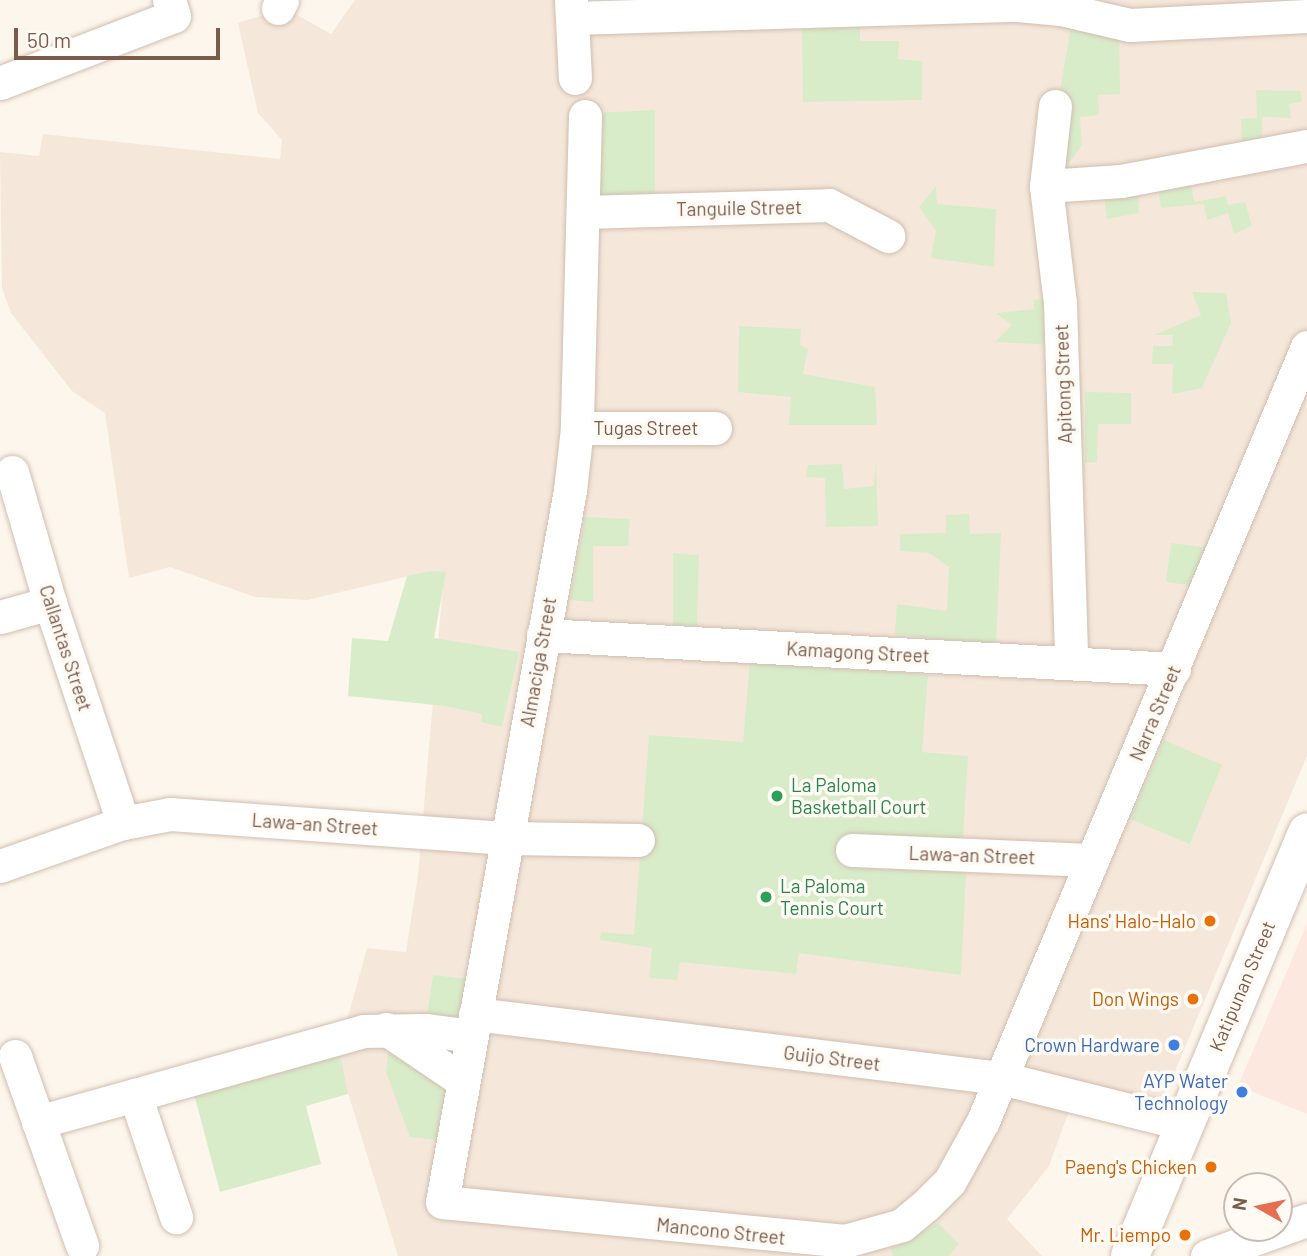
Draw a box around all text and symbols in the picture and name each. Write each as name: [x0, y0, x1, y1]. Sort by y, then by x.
scale bar: [18, 14, 224, 58]
text: 50 m: [27, 27, 71, 52]
street label: Tanguile Street: [676, 196, 802, 220]
street label: Apitong Street: [1050, 324, 1076, 444]
street label: Tugas Street: [594, 417, 698, 439]
street label: Callantas Street: [35, 582, 97, 714]
street label: Almaciga Street: [515, 595, 561, 729]
street label: Kamagong Street: [786, 637, 930, 667]
street label: Narra Street: [1125, 662, 1185, 764]
place label: La Paloma Basketball Court: [791, 774, 926, 818]
marker: La Paloma Basketball Court: [769, 788, 785, 804]
street label: Lawa-an Street: [251, 808, 379, 840]
street label: Lawa-an Street: [908, 841, 1036, 869]
place label: La Paloma Tennis Court: [780, 875, 884, 919]
marker: La Paloma Tennis Court: [758, 889, 774, 905]
place label: Hans' Halo-Halo: [1068, 910, 1196, 932]
marker: Hans' Halo-Halo: [1202, 913, 1218, 929]
street label: Katipunan Street: [1204, 917, 1280, 1055]
place label: Don Wings: [1092, 988, 1179, 1010]
marker: Don Wings: [1185, 991, 1201, 1007]
place label: Crown Hardware: [1024, 1034, 1160, 1056]
marker: Crown Hardware: [1166, 1037, 1182, 1053]
street label: Guijo Street: [782, 1041, 882, 1075]
place label: AYP Water Technology: [1134, 1070, 1228, 1114]
marker: AYP Water Technology: [1234, 1084, 1250, 1100]
place label: Paeng's Chicken: [1065, 1156, 1197, 1178]
marker: Paeng's Chicken: [1203, 1159, 1219, 1175]
north arrow: [1223, 1172, 1293, 1242]
text: N: [1226, 1196, 1251, 1212]
street label: Mancono Street: [655, 1213, 787, 1249]
place label: Mr. Liempo: [1080, 1224, 1171, 1246]
marker: Mr. Liempo: [1177, 1227, 1193, 1243]

